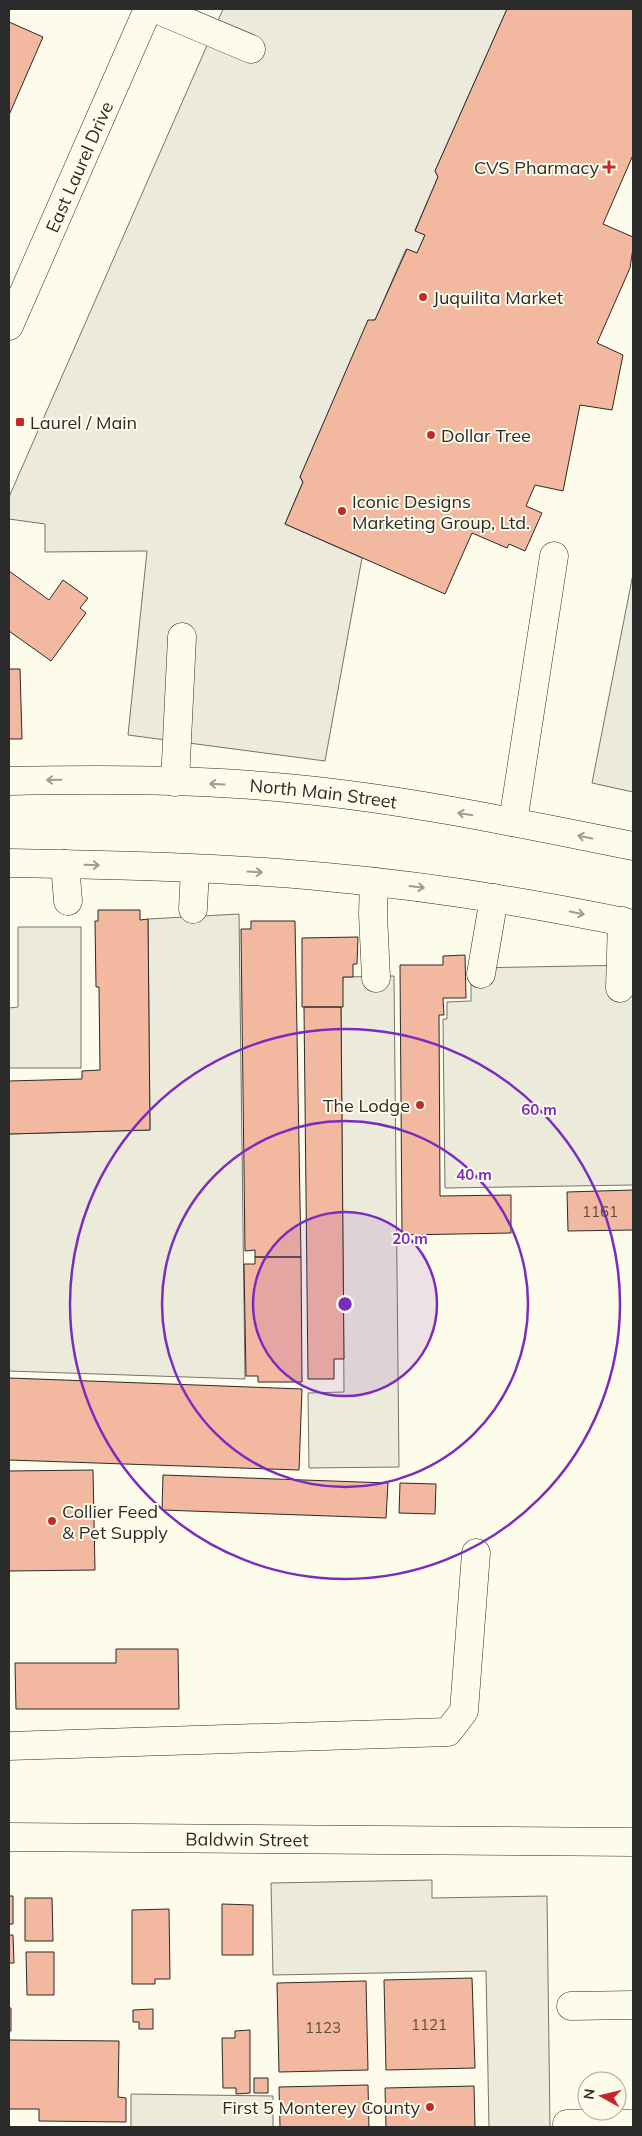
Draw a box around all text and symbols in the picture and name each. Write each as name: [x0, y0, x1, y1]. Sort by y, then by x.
street label: East Laurel Drive: [40, 98, 118, 236]
place label: CVS Pharmacy: [474, 156, 599, 179]
marker: CVS Pharmacy: [603, 161, 615, 173]
place label: Juquilita Market: [433, 286, 563, 309]
marker: Juquilita Market: [417, 291, 429, 303]
place label: Laurel / Main: [30, 411, 137, 434]
marker: Laurel / Main: [14, 416, 26, 428]
place label: Dollar Tree: [441, 424, 531, 447]
marker: Dollar Tree: [425, 429, 437, 441]
place label: Iconic Designs Marketing Group, Ltd.: [352, 490, 530, 534]
marker: Iconic Designs Marketing Group, Ltd.: [336, 505, 348, 517]
street label: North Main Street: [249, 773, 399, 813]
one-way arrow: [47, 775, 63, 785]
one-way arrow: [209, 779, 225, 788]
one-way arrow: [457, 808, 473, 818]
one-way arrow: [578, 832, 594, 841]
one-way arrow: [84, 860, 100, 870]
one-way arrow: [246, 867, 263, 877]
one-way arrow: [408, 882, 424, 892]
one-way arrow: [569, 909, 585, 918]
place label: The Lodge: [323, 1094, 410, 1117]
marker: The Lodge: [414, 1099, 426, 1111]
text: 60 m: [521, 1100, 557, 1119]
text: 40 m: [456, 1165, 492, 1184]
house number: 1161: [582, 1202, 618, 1221]
text: 20 m: [392, 1229, 428, 1248]
centre of rings: [336, 1295, 354, 1313]
place label: Collier Feed & Pet Supply: [62, 1500, 168, 1544]
marker: Collier Feed & Pet Supply: [46, 1515, 58, 1527]
street label: Baldwin Street: [185, 1827, 309, 1851]
house number: 1121: [411, 2015, 447, 2034]
house number: 1123: [305, 2018, 341, 2037]
north arrow: [577, 2071, 627, 2121]
text: N: [579, 2088, 599, 2101]
place label: First 5 Monterey County: [222, 2096, 420, 2119]
marker: First 5 Monterey County: [424, 2101, 436, 2113]

